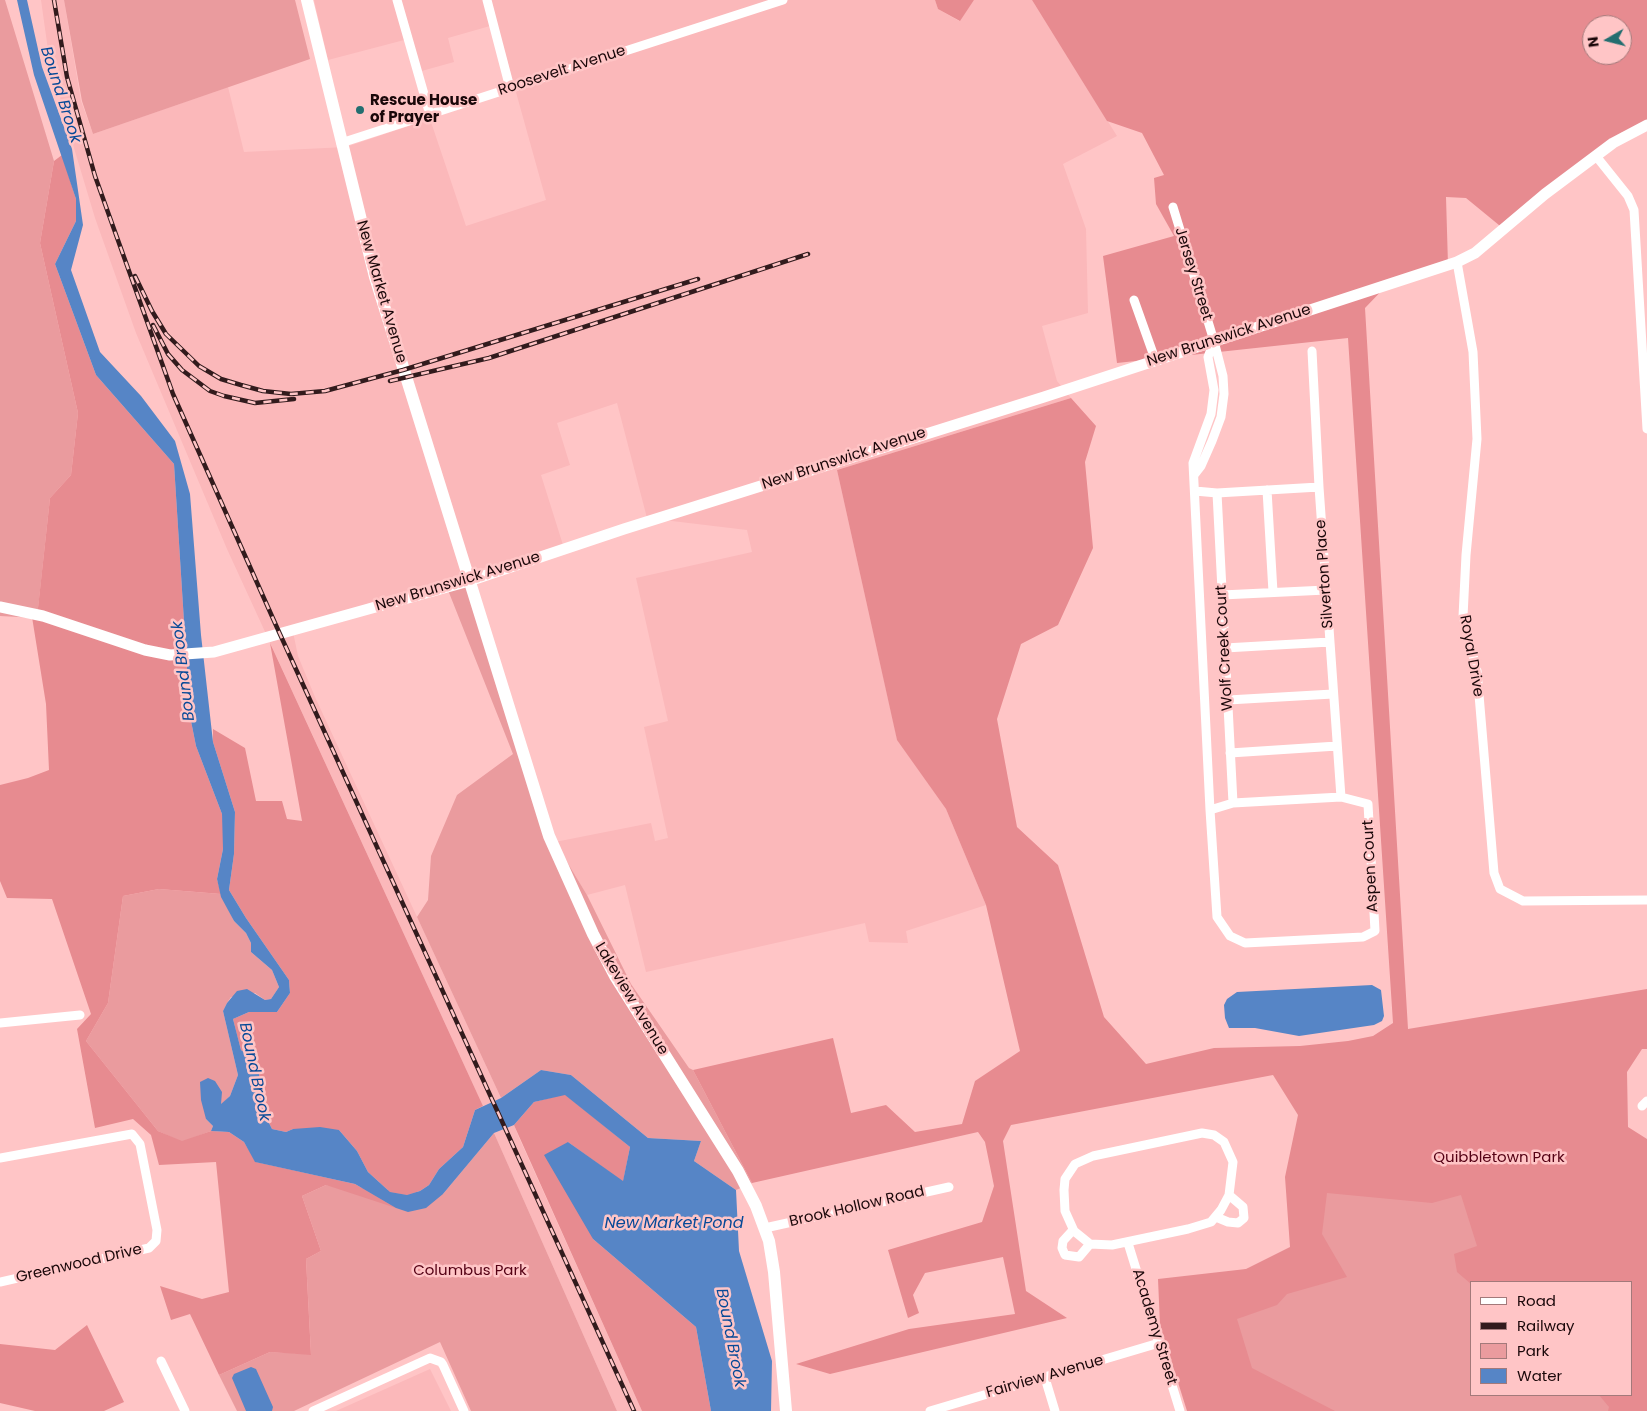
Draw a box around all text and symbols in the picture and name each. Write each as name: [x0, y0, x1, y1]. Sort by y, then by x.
north arrow: [1582, 15, 1632, 65]
text: N: [1583, 35, 1604, 49]
street label: Roosevelt Avenue: [496, 42, 628, 100]
water label: Bound Brook: [35, 44, 85, 146]
place label: Rescue House of Prayer: [370, 92, 477, 127]
marker: Rescue House of Prayer: [354, 104, 366, 116]
street label: New Market Avenue: [352, 219, 410, 365]
street label: Jersey Street: [1170, 225, 1216, 323]
street label: New Brunswick Avenue: [1145, 301, 1313, 371]
street label: New Brunswick Avenue: [760, 424, 928, 494]
street label: Silverton Place: [1312, 519, 1338, 629]
street label: New Brunswick Avenue: [374, 548, 542, 616]
street label: Wolf Creek Court: [1213, 585, 1237, 711]
street label: Royal Drive: [1455, 614, 1487, 698]
water label: Bound Brook: [168, 620, 200, 722]
street label: Aspen Court: [1360, 819, 1382, 913]
street label: Lakeview Avenue: [590, 940, 672, 1058]
water label: Bound Brook: [234, 1021, 274, 1123]
park label: Quibbletown Park: [1433, 1149, 1565, 1167]
street label: Brook Hollow Road: [788, 1183, 926, 1231]
water label: New Market Pond: [605, 1214, 743, 1234]
street label: Greenwood Drive: [14, 1241, 144, 1287]
park label: Columbus Park: [413, 1262, 527, 1280]
street label: Academy Street: [1128, 1267, 1180, 1387]
legend: [1470, 1281, 1632, 1396]
water label: Bound Brook: [711, 1287, 749, 1389]
text: Road: [1517, 1290, 1556, 1311]
text: Railway: [1517, 1315, 1575, 1336]
text: Park: [1517, 1340, 1549, 1361]
street label: Fairview Avenue: [984, 1352, 1106, 1402]
text: Water: [1517, 1365, 1562, 1386]

